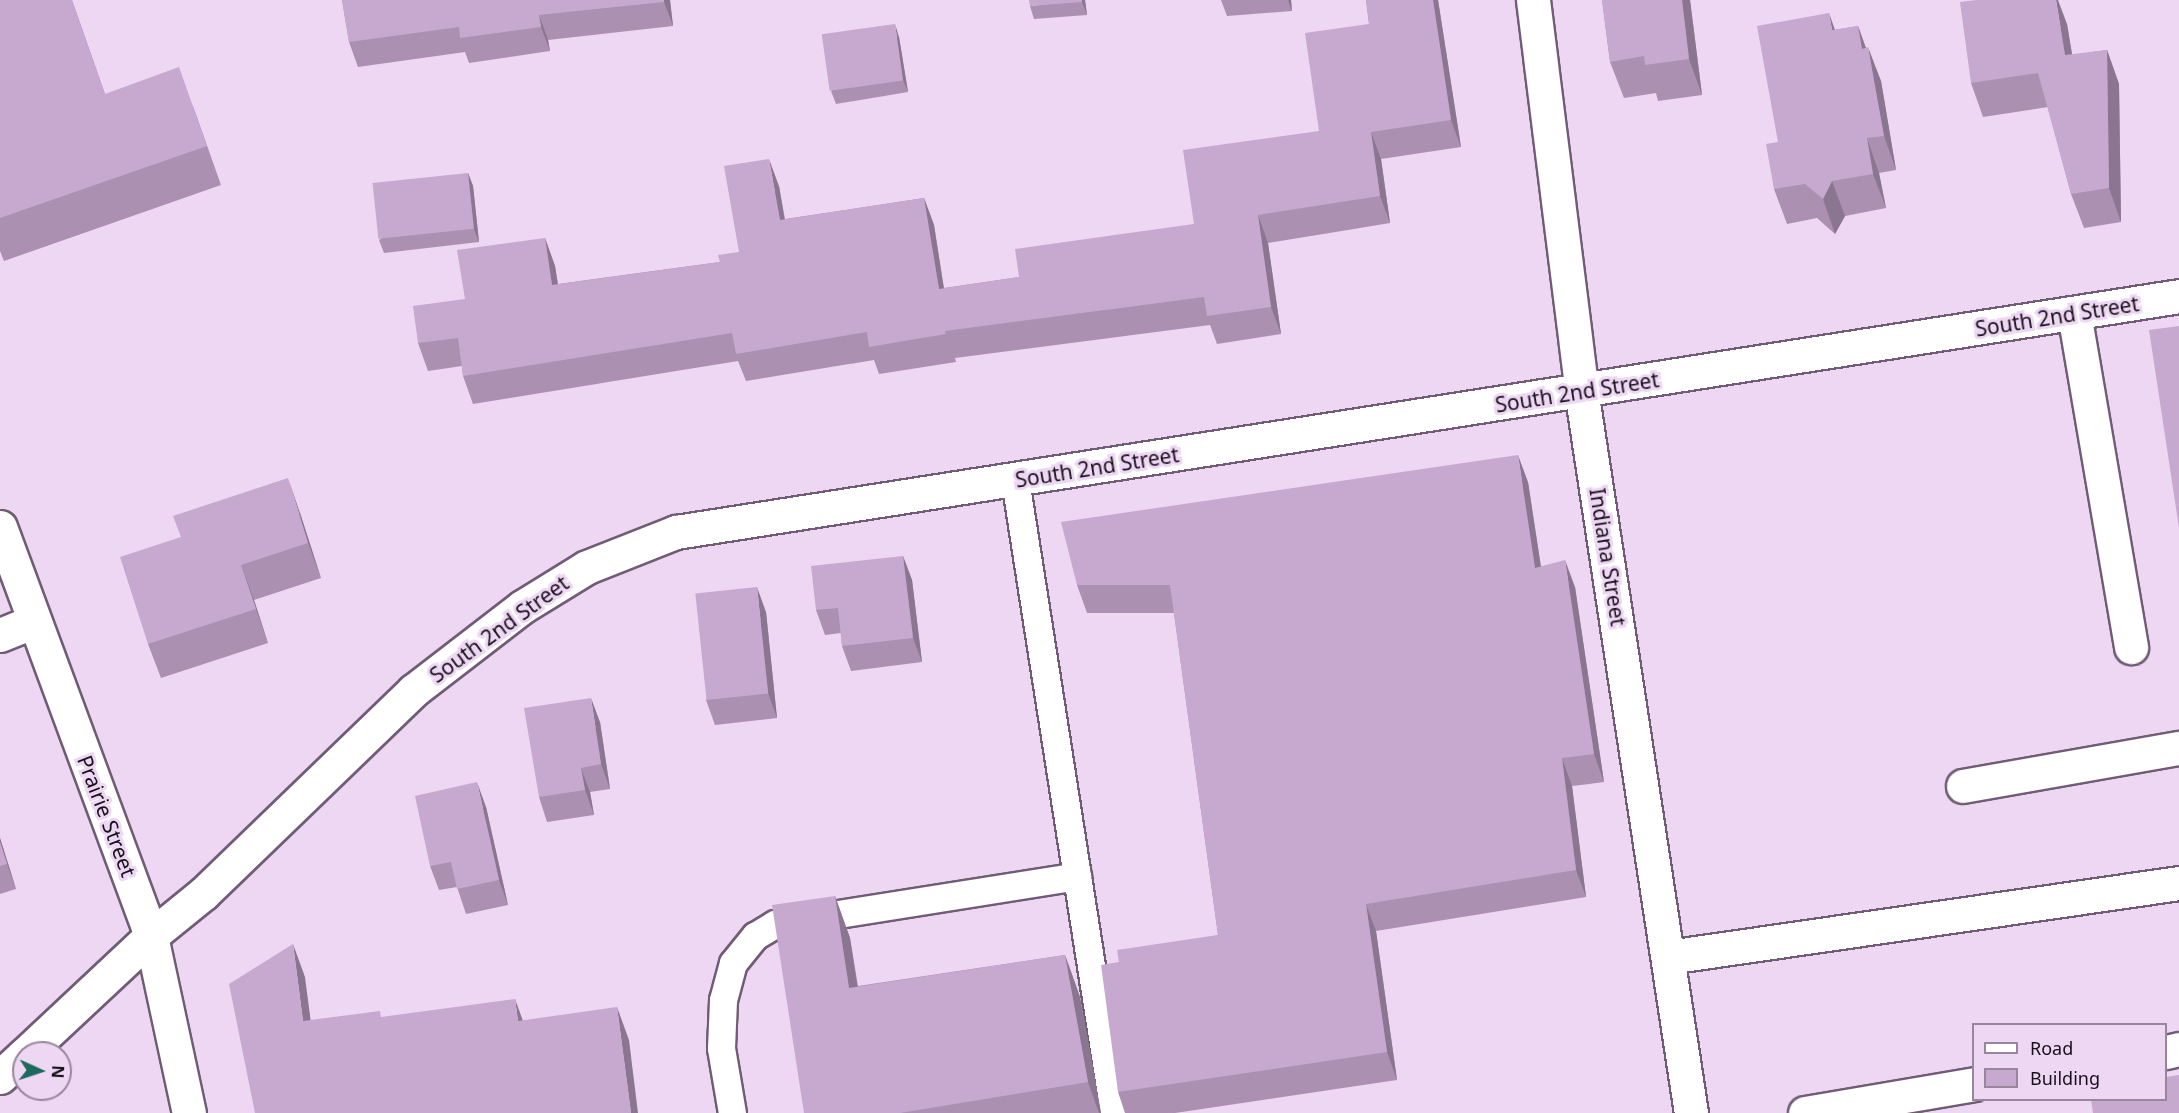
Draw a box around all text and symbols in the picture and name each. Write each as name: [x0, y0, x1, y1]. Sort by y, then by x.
street label: South 2nd Street: [1973, 291, 2141, 341]
street label: South 2nd Street: [1493, 367, 1661, 417]
street label: South 2nd Street: [1013, 442, 1181, 492]
street label: Indiana Street: [1585, 486, 1631, 628]
street label: South 2nd Street: [425, 570, 573, 688]
street label: Prairie Street: [72, 752, 142, 880]
legend: [1972, 1023, 2167, 1101]
text: Road: [2030, 1036, 2073, 1060]
north arrow: [12, 1041, 72, 1101]
text: N: [47, 1065, 69, 1079]
text: Building: [2030, 1066, 2100, 1090]

